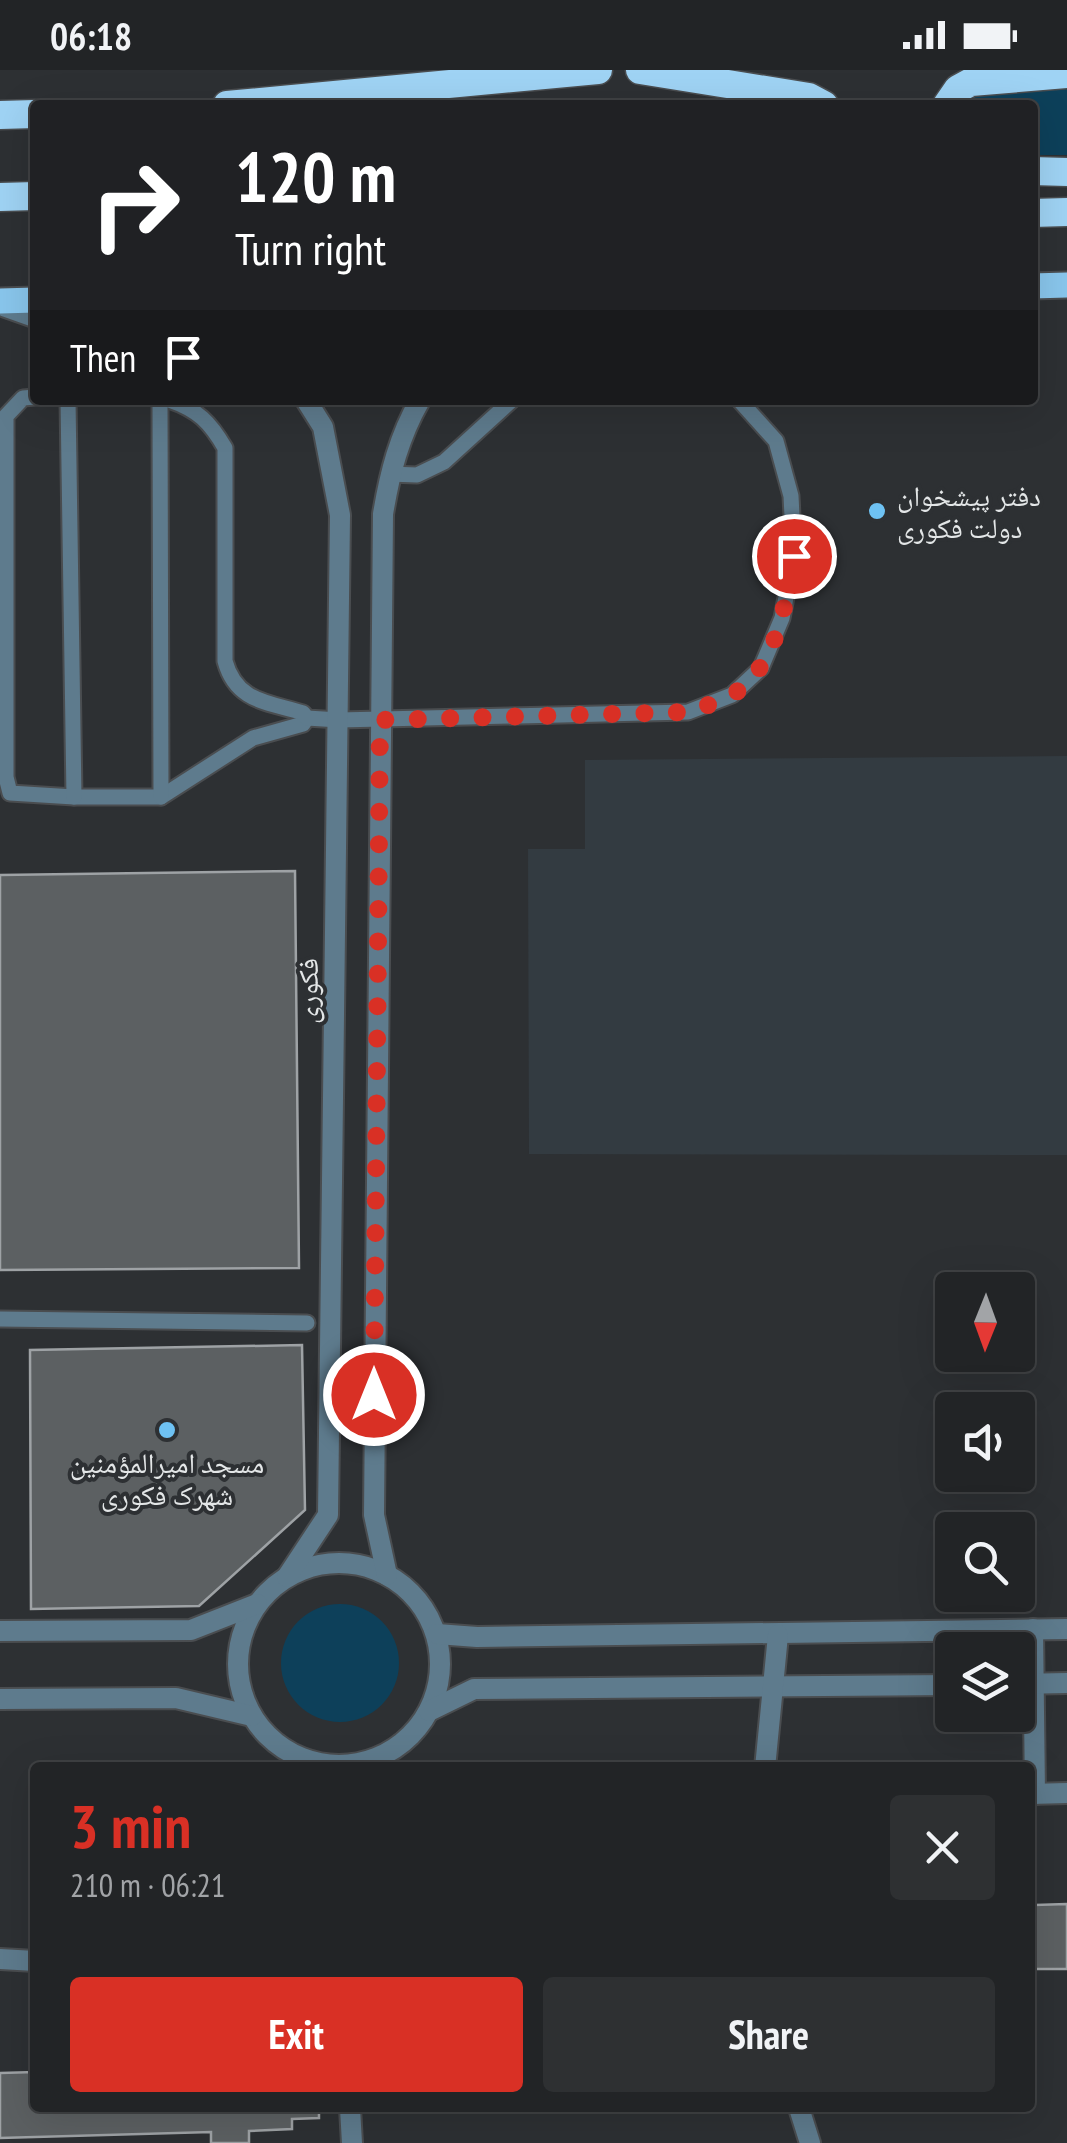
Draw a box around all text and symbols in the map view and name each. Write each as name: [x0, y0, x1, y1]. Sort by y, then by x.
text: 06:18: [50, 11, 132, 60]
text: 120 m: [235, 131, 396, 221]
icon: right: [70, 140, 200, 270]
text: Turn right: [235, 219, 386, 277]
icon: arrive: [156, 330, 211, 385]
text: Then: [70, 333, 136, 382]
place label: دفتر پیشخوان دولت فکوری: [897, 477, 1041, 546]
marker: دفتر پیشخوان دولت فکوری: [866, 500, 888, 522]
pin: [752, 514, 837, 599]
icon: arrive: [767, 529, 822, 584]
street label: فکوری: [288, 958, 326, 1024]
north arrow: [935, 1272, 1035, 1372]
map controls: [935, 1272, 1035, 1732]
position arrow: [322, 1343, 426, 1447]
button: sound: [935, 1392, 1035, 1492]
marker: مسجد امیرالمؤمنین شهرک فکوری: [156, 1419, 178, 1441]
place label: مسجد امیرالمؤمنین شهرک فکوری: [70, 1444, 264, 1513]
button: search: [935, 1512, 1035, 1612]
button: layers: [935, 1632, 1035, 1732]
text: 3 min: [70, 1787, 191, 1865]
button: close: [890, 1795, 995, 1900]
text: 210 m · 06:21: [70, 1864, 225, 1906]
button: Exit: [70, 1977, 523, 2092]
button: Share: [543, 1977, 995, 2092]

